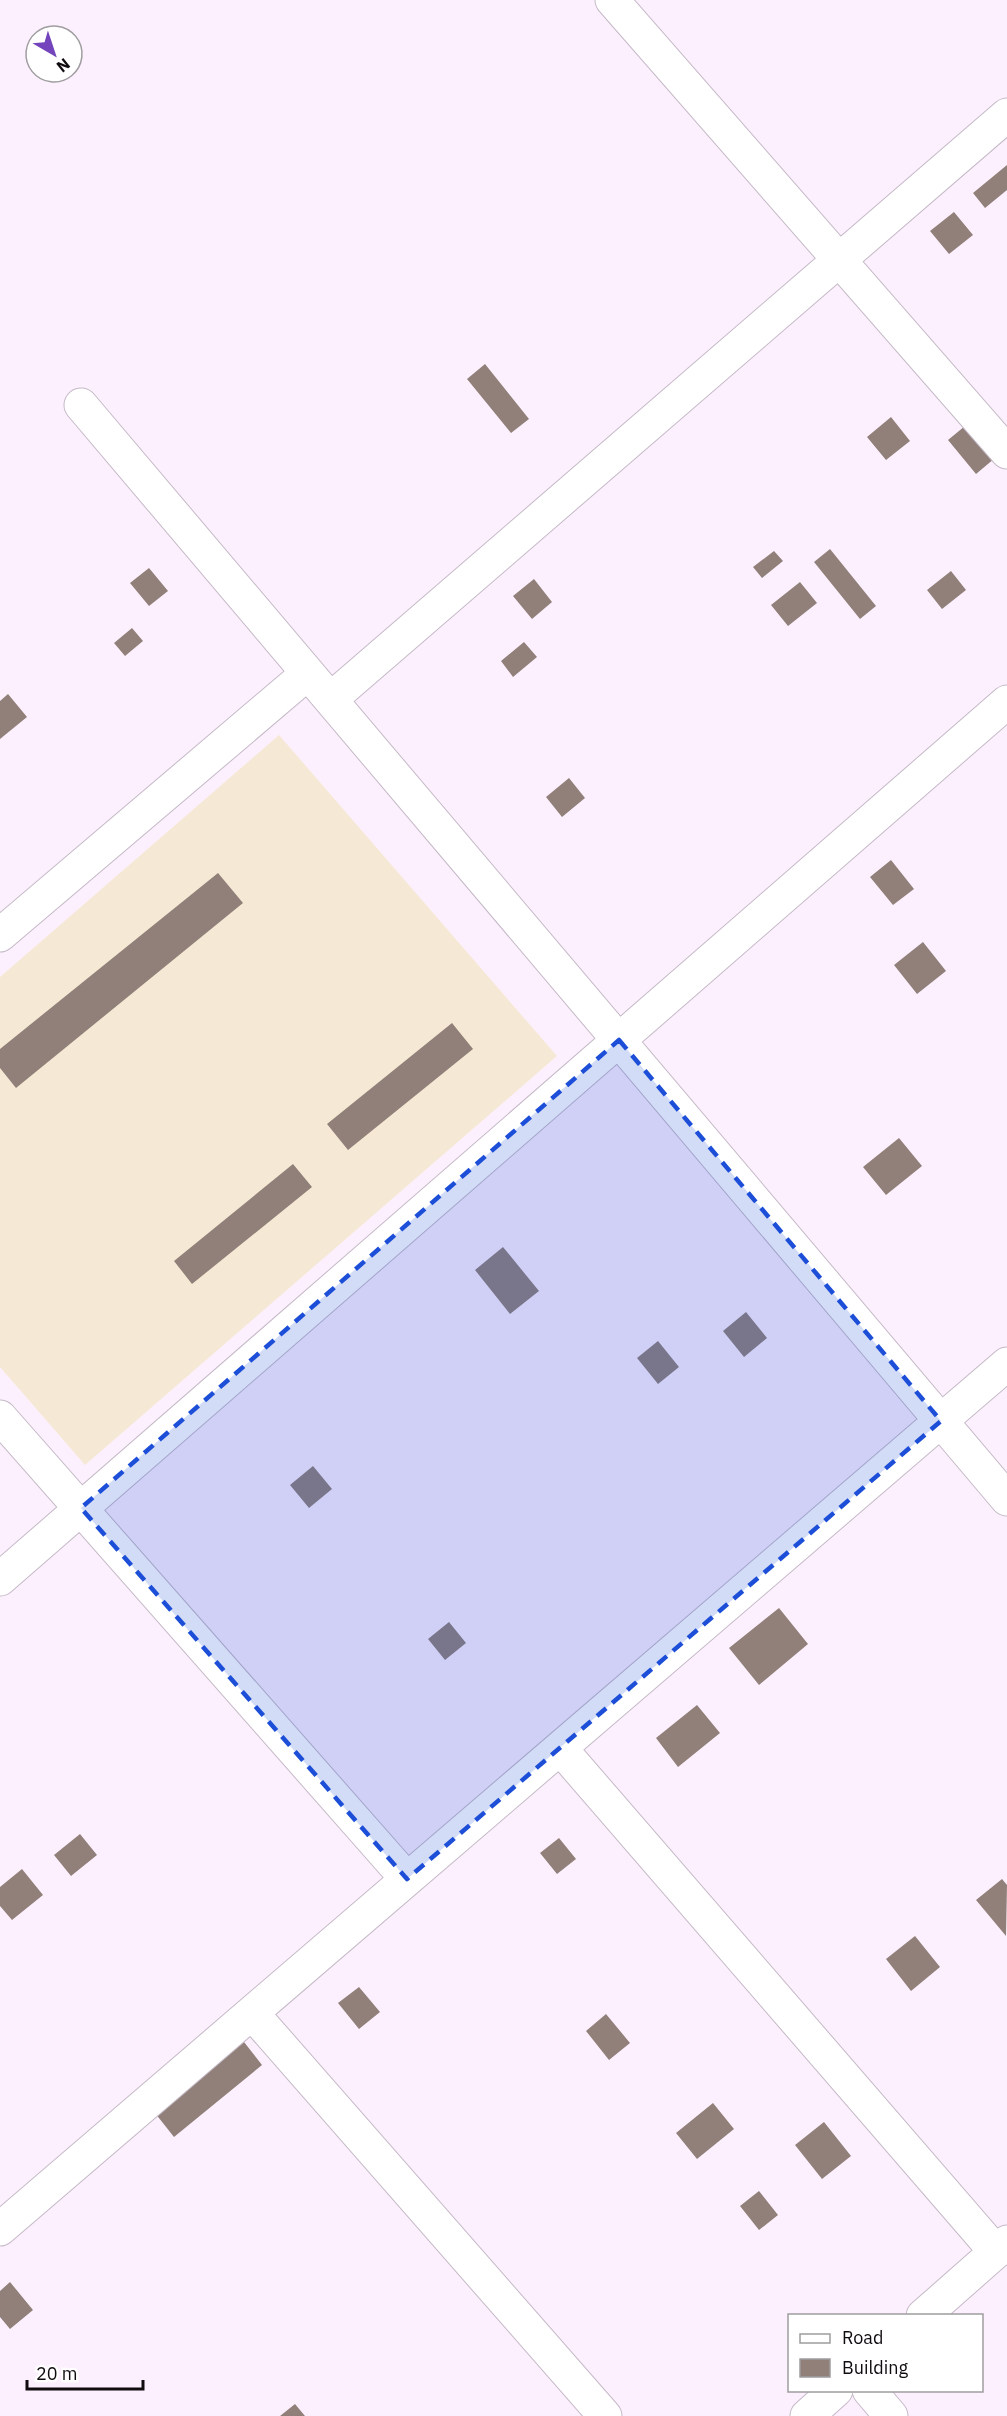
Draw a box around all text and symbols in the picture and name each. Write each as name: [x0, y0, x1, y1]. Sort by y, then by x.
north arrow: [24, 24, 84, 84]
text: N: [53, 54, 74, 77]
legend: [788, 2314, 983, 2392]
text: Road: [842, 2326, 883, 2349]
scale bar: [27, 2353, 142, 2391]
text: Building: [842, 2356, 909, 2379]
text: 20 m: [36, 2362, 78, 2385]

